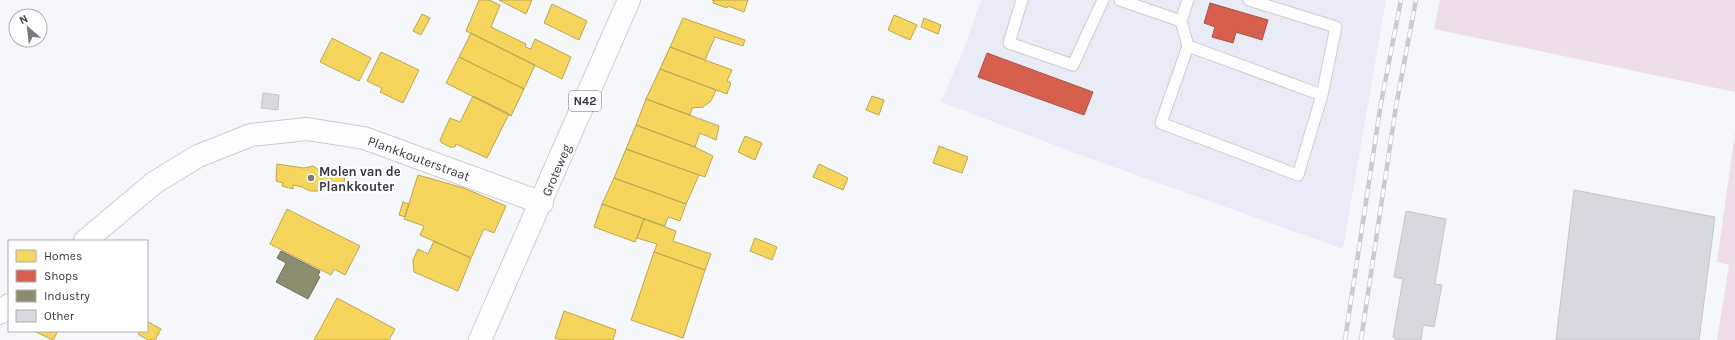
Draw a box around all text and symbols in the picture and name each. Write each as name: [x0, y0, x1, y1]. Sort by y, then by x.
north arrow: [8, 8, 48, 48]
text: N: [17, 12, 30, 27]
road number: N42: [569, 91, 601, 111]
street label: Plankkouterstraat: [366, 133, 472, 184]
street label: Groteweg: [539, 141, 574, 199]
place label: Molen van de Plankkouter: [319, 164, 401, 194]
marker: Molen van de Plankkouter: [306, 173, 316, 183]
legend: [8, 240, 148, 332]
text: Homes: [44, 249, 82, 263]
text: Shops: [44, 269, 78, 283]
text: Industry: [44, 289, 90, 303]
text: Other: [44, 309, 75, 323]

